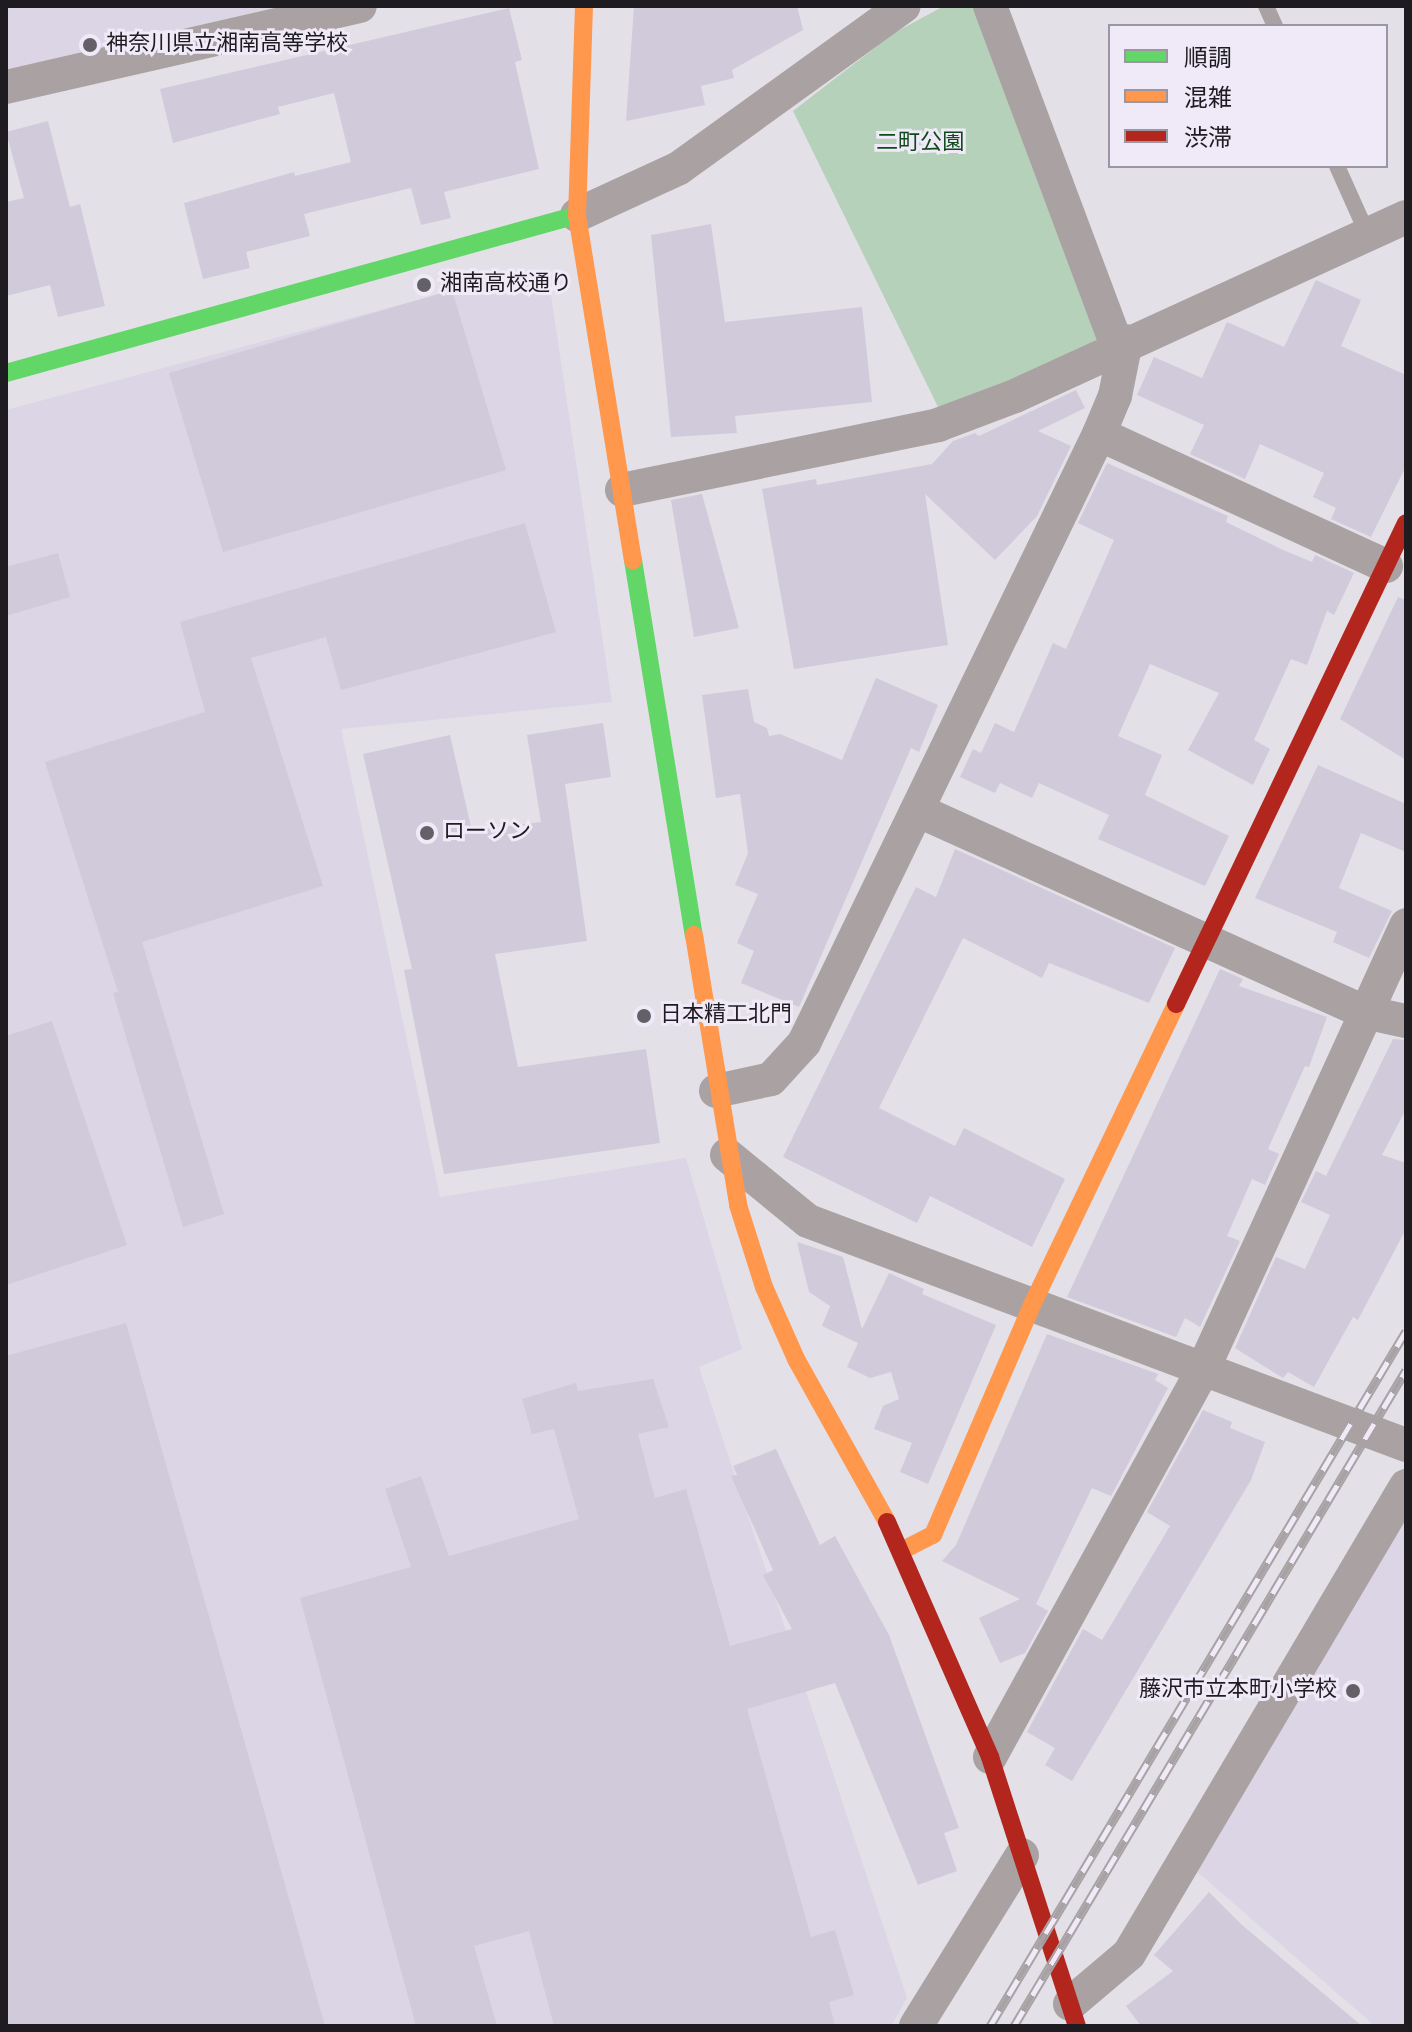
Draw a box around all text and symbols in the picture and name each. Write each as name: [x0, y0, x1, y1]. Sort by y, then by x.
legend: [1108, 24, 1388, 168]
place label: 神奈川県立湘南高等学校: [106, 32, 348, 58]
marker: 神奈川県立湘南高等学校: [81, 36, 99, 54]
text: 順調: [1184, 45, 1232, 75]
text: 混雑: [1184, 85, 1232, 115]
text: 渋滞: [1184, 125, 1232, 155]
park label: 二町公園: [876, 131, 964, 157]
place label: 湘南高校通り: [440, 272, 572, 298]
marker: 湘南高校通り: [415, 276, 433, 294]
place label: ローソン: [443, 820, 531, 846]
marker: ローソン: [418, 824, 436, 842]
place label: 日本精工北門: [660, 1003, 792, 1029]
marker: 日本精工北門: [635, 1007, 653, 1025]
place label: 藤沢市立本町小学校: [1139, 1678, 1337, 1704]
marker: 藤沢市立本町小学校: [1344, 1682, 1362, 1700]

